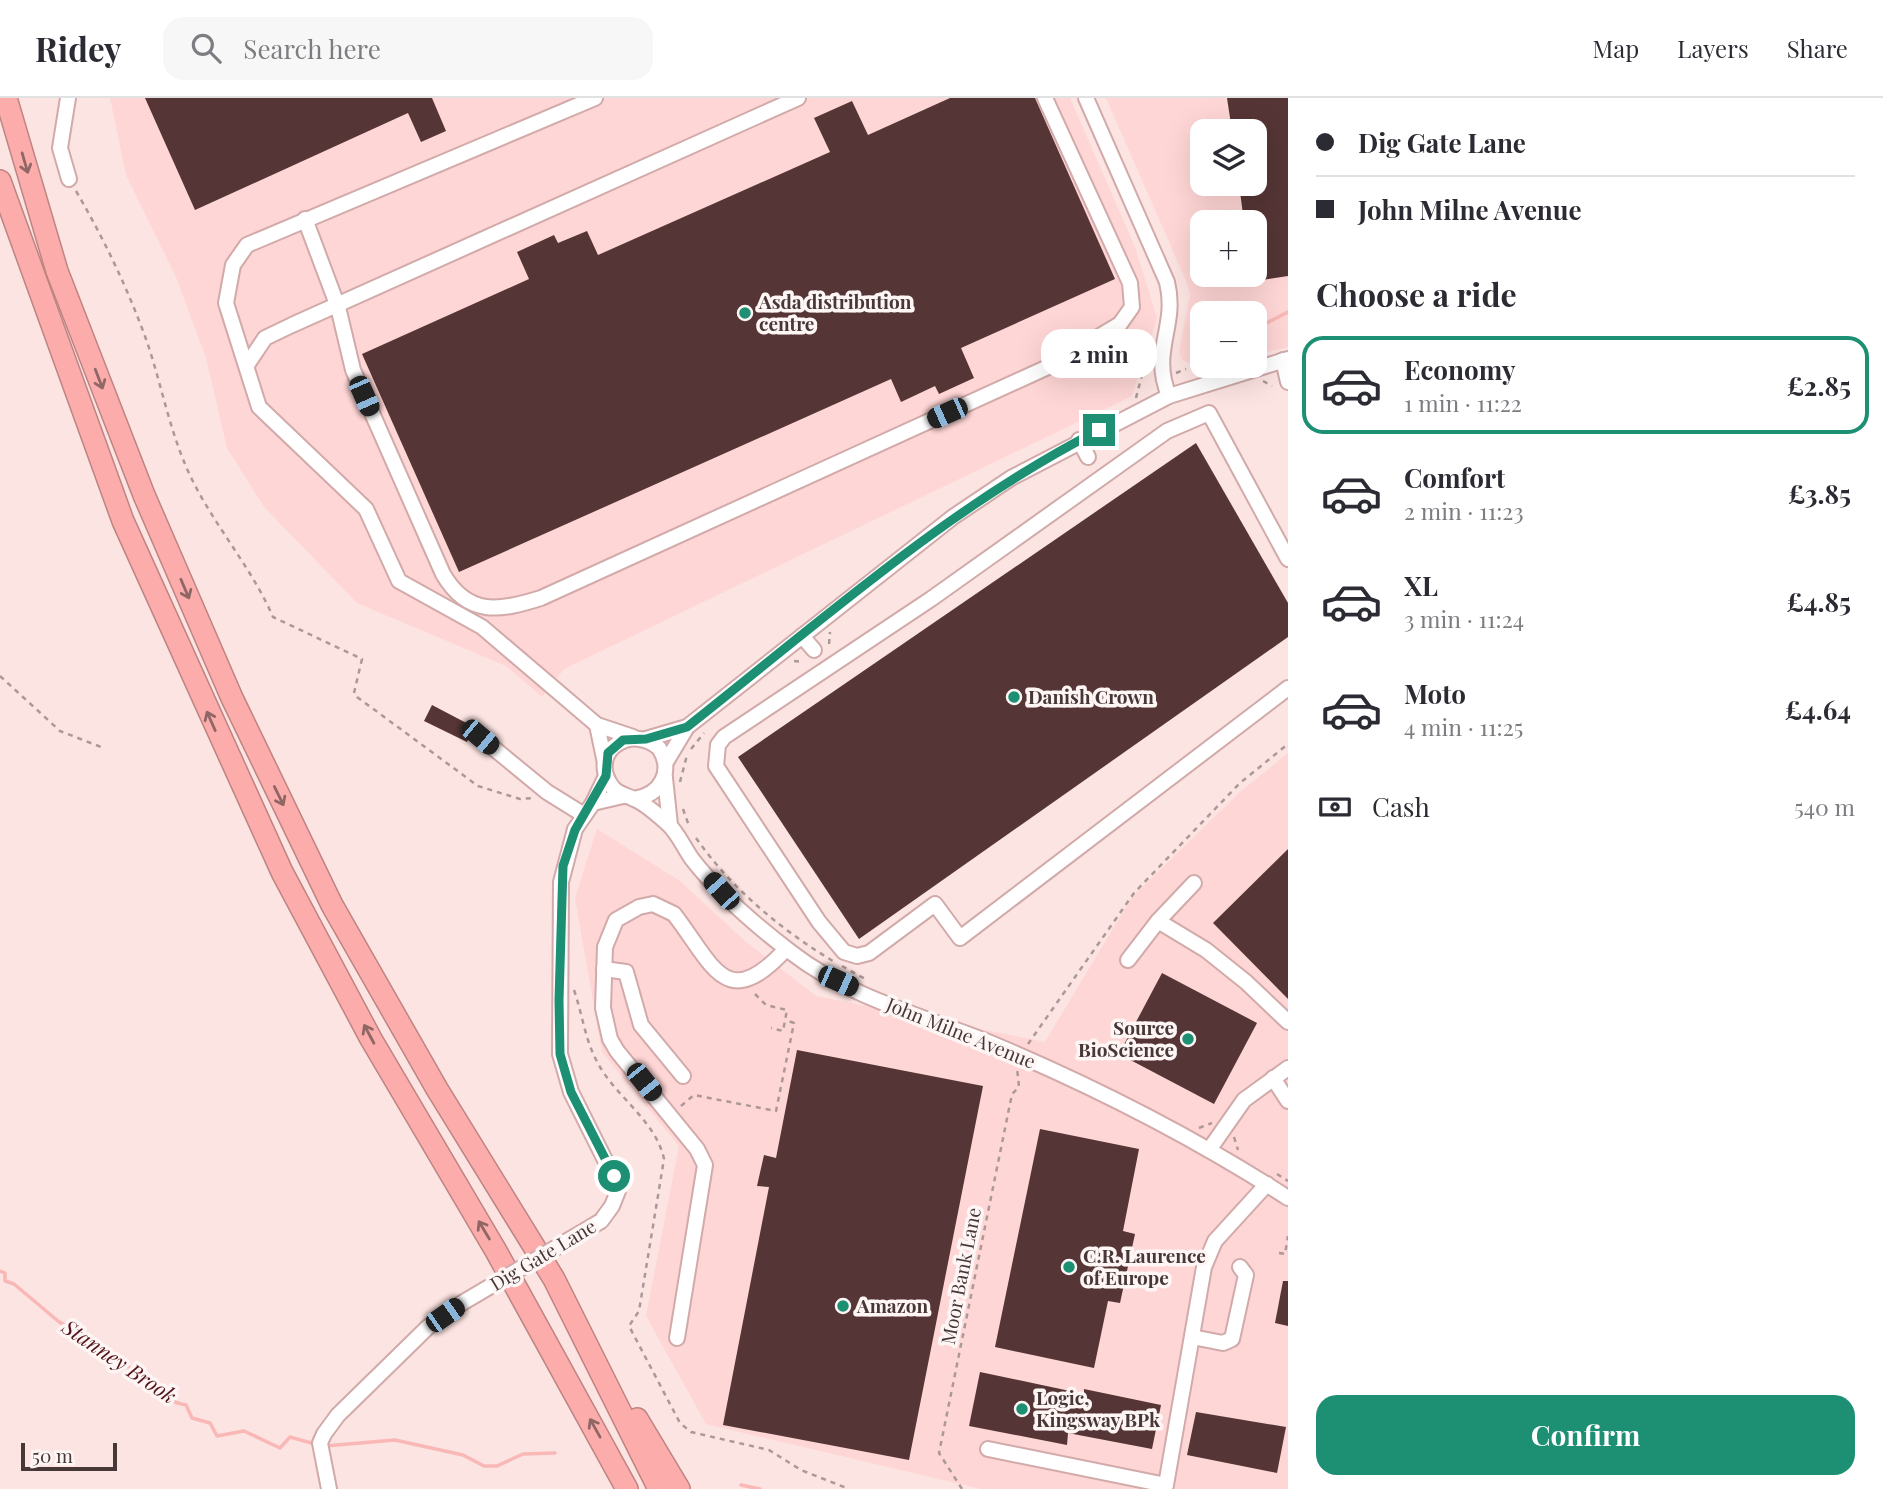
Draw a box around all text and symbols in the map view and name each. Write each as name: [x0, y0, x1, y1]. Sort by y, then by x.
search box: [163, 17, 653, 80]
text: Ridey: [35, 26, 121, 70]
icon: search: [187, 29, 225, 67]
text: Search here: [243, 31, 381, 66]
text: Map: [1593, 32, 1639, 64]
text: Layers: [1677, 32, 1749, 64]
text: Share: [1787, 32, 1848, 64]
map controls: [1190, 119, 1267, 378]
button: layers: [1190, 119, 1267, 196]
text: Dig Gate Lane: [1358, 125, 1526, 160]
one-way arrow: [19, 152, 32, 174]
text: John Milne Avenue: [1358, 192, 1582, 227]
button: +: [1190, 210, 1267, 287]
text: Choose a ride: [1316, 272, 1517, 315]
place label: Asda distribution centre: [758, 288, 912, 336]
button: −: [1190, 301, 1267, 378]
marker: Asda distribution centre: [737, 305, 753, 321]
callout: 2 min: [1041, 328, 1157, 378]
text: 2 min: [1069, 338, 1129, 369]
text: Economy: [1404, 352, 1515, 387]
icon: car: [1320, 354, 1383, 417]
one-way arrow: [93, 367, 106, 389]
text: £2.85: [1787, 368, 1851, 403]
car: [346, 373, 383, 419]
text: 1 min · 11:22: [1404, 387, 1522, 418]
car: [924, 395, 971, 431]
route end: [1083, 414, 1115, 446]
text: Comfort: [1404, 460, 1505, 495]
icon: car: [1320, 462, 1383, 525]
text: £3.85: [1788, 476, 1851, 511]
text: 2 min · 11:23: [1404, 495, 1524, 526]
text: XL: [1404, 568, 1438, 603]
icon: car: [1320, 570, 1383, 633]
one-way arrow: [179, 578, 192, 599]
text: £4.85: [1787, 584, 1851, 619]
text: 3 min · 11:24: [1404, 603, 1524, 634]
text: Moto: [1404, 676, 1466, 711]
icon: car: [1320, 678, 1383, 741]
place label: Danish Crown: [1028, 683, 1154, 709]
marker: Danish Crown: [1006, 689, 1022, 705]
text: £4.64: [1785, 692, 1851, 727]
one-way arrow: [204, 711, 217, 733]
text: 4 min · 11:25: [1404, 711, 1523, 742]
car: [458, 715, 503, 759]
one-way arrow: [273, 785, 286, 806]
icon: cash: [1316, 788, 1354, 826]
text: Cash: [1372, 789, 1430, 824]
text: 540 m: [1794, 791, 1855, 822]
car: [700, 868, 743, 914]
car: [815, 963, 862, 999]
street label: John Milne Avenue: [882, 990, 1040, 1074]
place label: Source BioScience: [1078, 1014, 1174, 1062]
one-way arrow: [362, 1024, 375, 1045]
marker: Source BioScience: [1180, 1031, 1196, 1047]
car: [623, 1059, 666, 1105]
route start: [598, 1160, 630, 1192]
street label: Moor Bank Lane: [934, 1205, 986, 1347]
street label: Dig Gate Lane: [485, 1212, 600, 1296]
one-way arrow: [476, 1221, 490, 1241]
place label: C.R. Laurence of Europe: [1083, 1242, 1206, 1290]
marker: C.R. Laurence of Europe: [1061, 1259, 1077, 1275]
place label: Amazon: [856, 1292, 928, 1318]
car: [422, 1294, 469, 1336]
marker: Amazon: [835, 1298, 851, 1314]
water label: Stanney Brook: [57, 1311, 183, 1409]
place label: Logic, Kingsway BPk: [1036, 1384, 1161, 1432]
button: Confirm: [1316, 1395, 1855, 1475]
marker: Logic, Kingsway BPk: [1014, 1401, 1030, 1417]
one-way arrow: [588, 1419, 602, 1439]
scale bar: [21, 1440, 117, 1472]
text: 50 m: [32, 1442, 73, 1468]

